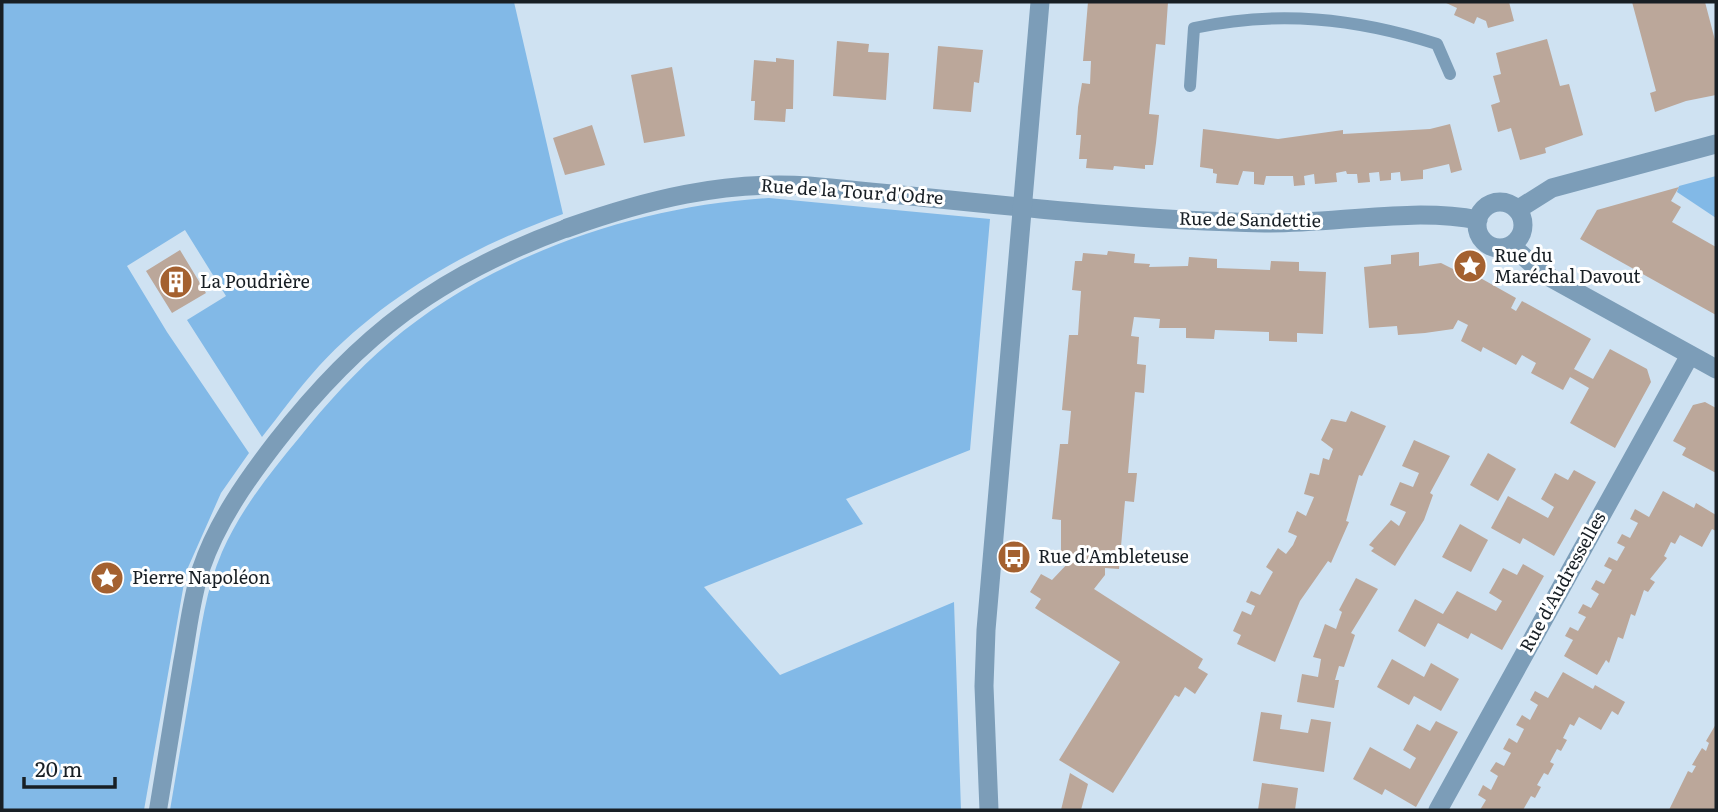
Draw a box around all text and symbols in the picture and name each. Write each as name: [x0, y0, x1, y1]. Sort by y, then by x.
street label: Rue de la Tour d'Odre: [760, 171, 944, 210]
street label: Rue de Sandettie: [1179, 204, 1321, 233]
place label: Rue du Maréchal Davout: [1494, 241, 1641, 289]
place icon: Rue du Maréchal Davout: [1451, 247, 1489, 285]
building icon: La Poudrière: [157, 263, 195, 301]
place label: La Poudrière: [200, 267, 310, 294]
street label: Rue d'Audresselles: [1512, 506, 1612, 656]
bus stop icon: Rue d'Ambleteuse: [995, 538, 1033, 576]
place label: Rue d'Ambleteuse: [1038, 542, 1189, 569]
place icon: Pierre Napoléon: [88, 559, 126, 597]
place label: Pierre Napoléon: [132, 563, 270, 590]
scale bar: [24, 746, 116, 790]
text: 20 m: [35, 752, 82, 783]

